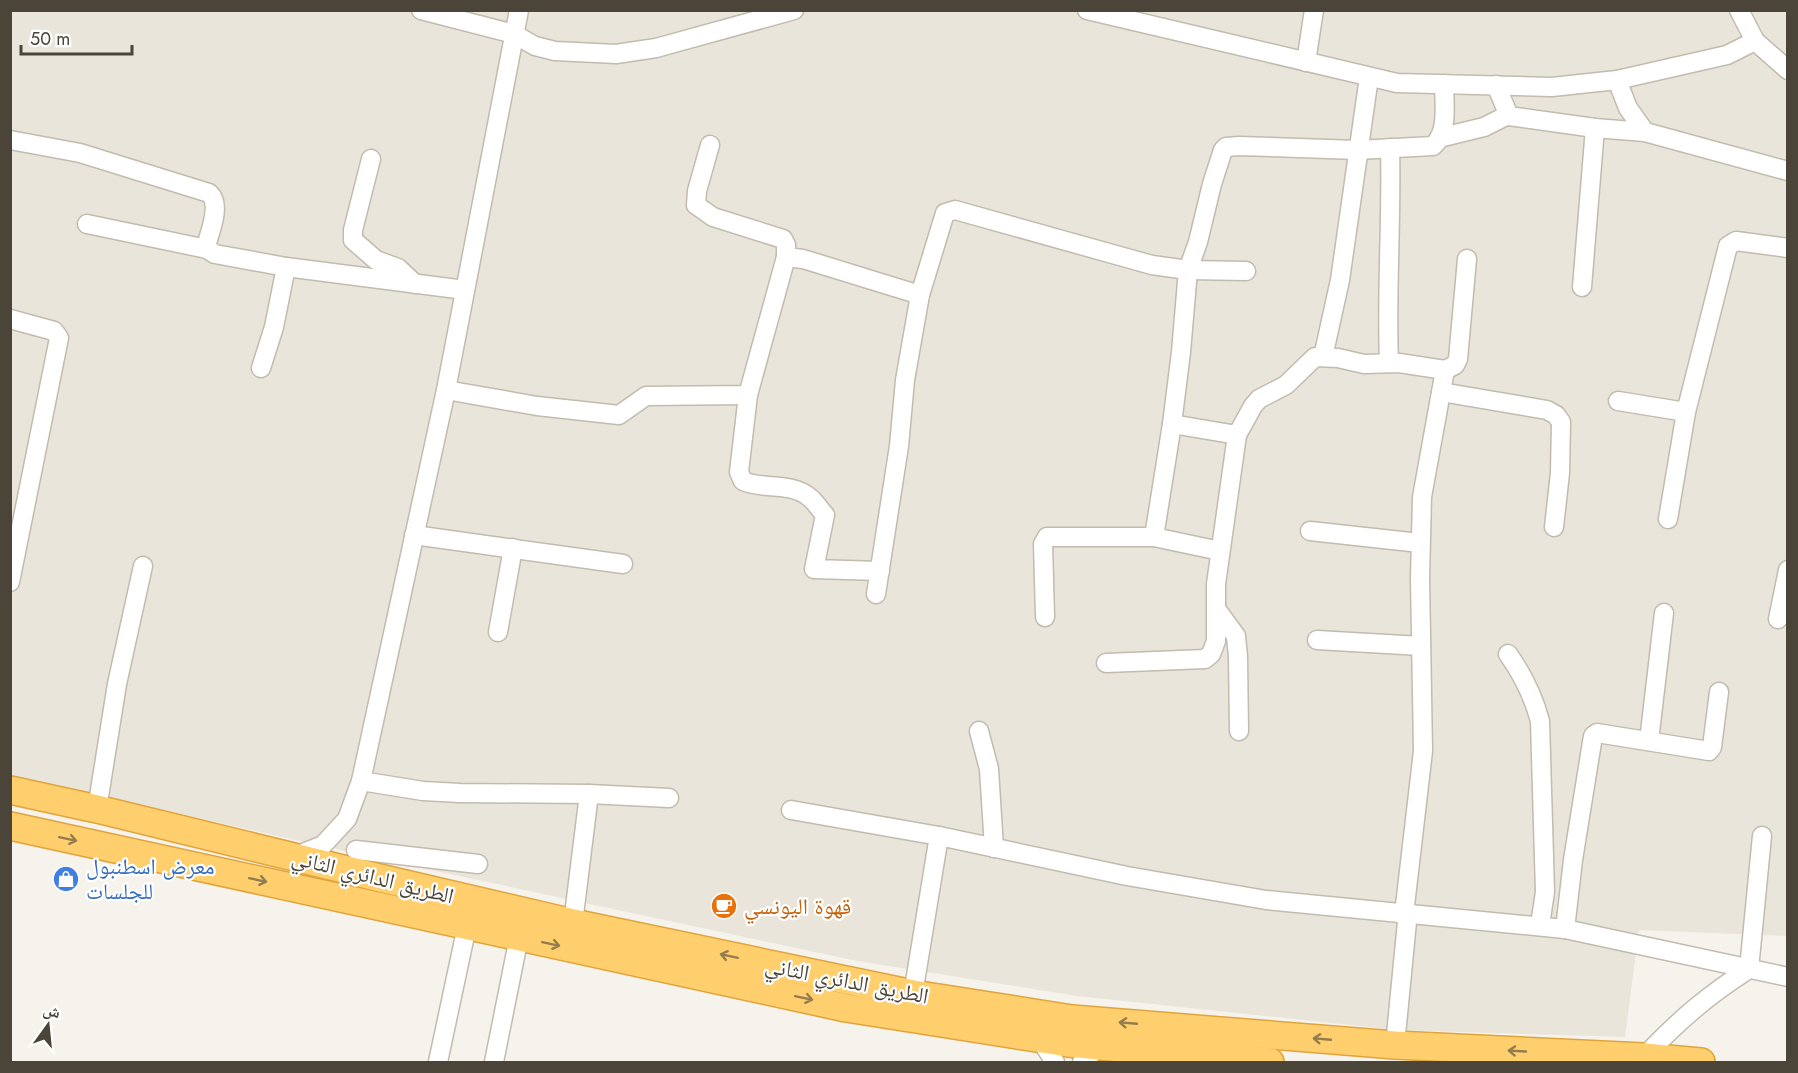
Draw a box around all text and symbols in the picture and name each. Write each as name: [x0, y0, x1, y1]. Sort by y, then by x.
scale bar: [21, 18, 132, 56]
text: 50 m: [30, 26, 70, 52]
one-way arrow: [58, 833, 77, 845]
street label: الطريق الدائري الثاني: [288, 840, 457, 913]
place label: معرض اسطنبول للجلسات: [86, 850, 215, 907]
shop icon: معرض اسطنبول للجلسات: [51, 864, 81, 894]
one-way arrow: [248, 875, 267, 887]
place label: قهوة اليونسي: [744, 890, 851, 924]
cafe icon: قهوة اليونسي: [709, 891, 739, 921]
one-way arrow: [541, 939, 561, 950]
street label: الطريق الدائري الثاني: [762, 948, 932, 1013]
one-way arrow: [719, 950, 739, 961]
one-way arrow: [794, 993, 813, 1005]
north arrow: [18, 995, 78, 1055]
text: ش: [41, 998, 63, 1024]
one-way arrow: [1118, 1017, 1138, 1028]
one-way arrow: [1313, 1033, 1332, 1044]
one-way arrow: [1507, 1045, 1527, 1056]

